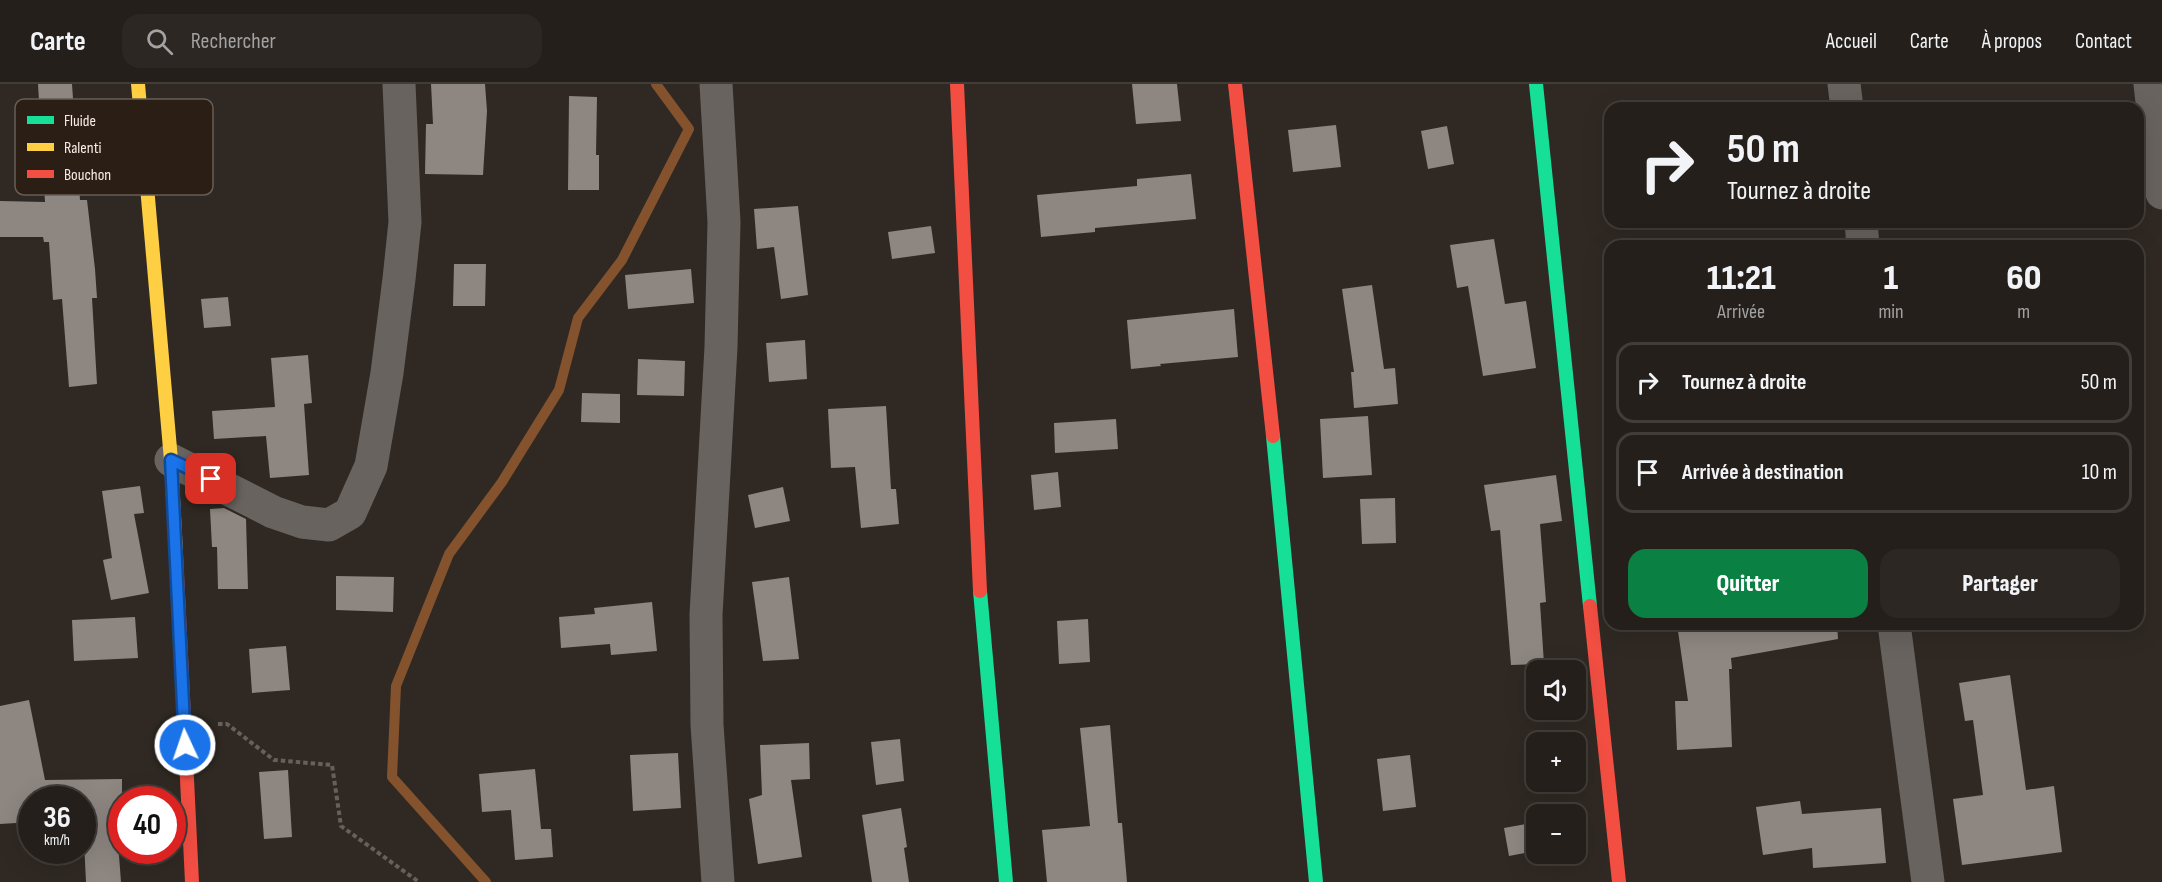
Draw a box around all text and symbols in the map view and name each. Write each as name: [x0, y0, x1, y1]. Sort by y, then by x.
search box: [122, 14, 542, 68]
text: Carte: [30, 25, 86, 58]
icon: search: [143, 25, 176, 58]
text: Rechercher: [191, 28, 276, 55]
text: Accueil: [1826, 29, 1877, 54]
text: Carte: [1910, 29, 1949, 54]
text: À propos: [1982, 29, 2042, 54]
text: Contact: [2075, 29, 2132, 54]
legend: [15, 99, 213, 195]
text: Fluide: [64, 112, 96, 131]
text: 50 m: [1727, 124, 1800, 175]
icon: right: [1628, 126, 1706, 204]
text: Ralenti: [64, 139, 102, 158]
text: Bouchon: [64, 166, 111, 185]
text: Tournez à droite: [1727, 175, 1871, 207]
text: 11:21: [1707, 257, 1776, 300]
text: 1: [1884, 257, 1898, 300]
text: 60: [2006, 257, 2041, 300]
text: Arrivée: [1717, 300, 1765, 324]
text: min: [1878, 300, 1904, 324]
text: m: [2017, 300, 2030, 324]
icon: right: [1631, 366, 1664, 399]
text: Tournez à droite: [1682, 369, 1807, 396]
text: 50 m: [2081, 369, 2117, 396]
pin: [185, 453, 236, 504]
icon: arrive: [1631, 456, 1664, 489]
text: Arrivée à destination: [1682, 459, 1844, 486]
text: 10 m: [2082, 459, 2117, 486]
icon: arrive: [194, 462, 227, 495]
button: Quitter: [1628, 549, 1868, 618]
button: Partager: [1880, 549, 2120, 618]
map controls: [1526, 660, 1586, 864]
button: sound: [1526, 660, 1586, 720]
position arrow: [153, 713, 217, 777]
button: +: [1526, 732, 1586, 792]
speed limit sign: 40: [108, 786, 186, 864]
text: 36: [43, 800, 71, 836]
button: −: [1526, 804, 1586, 864]
text: km/h: [44, 831, 70, 850]

